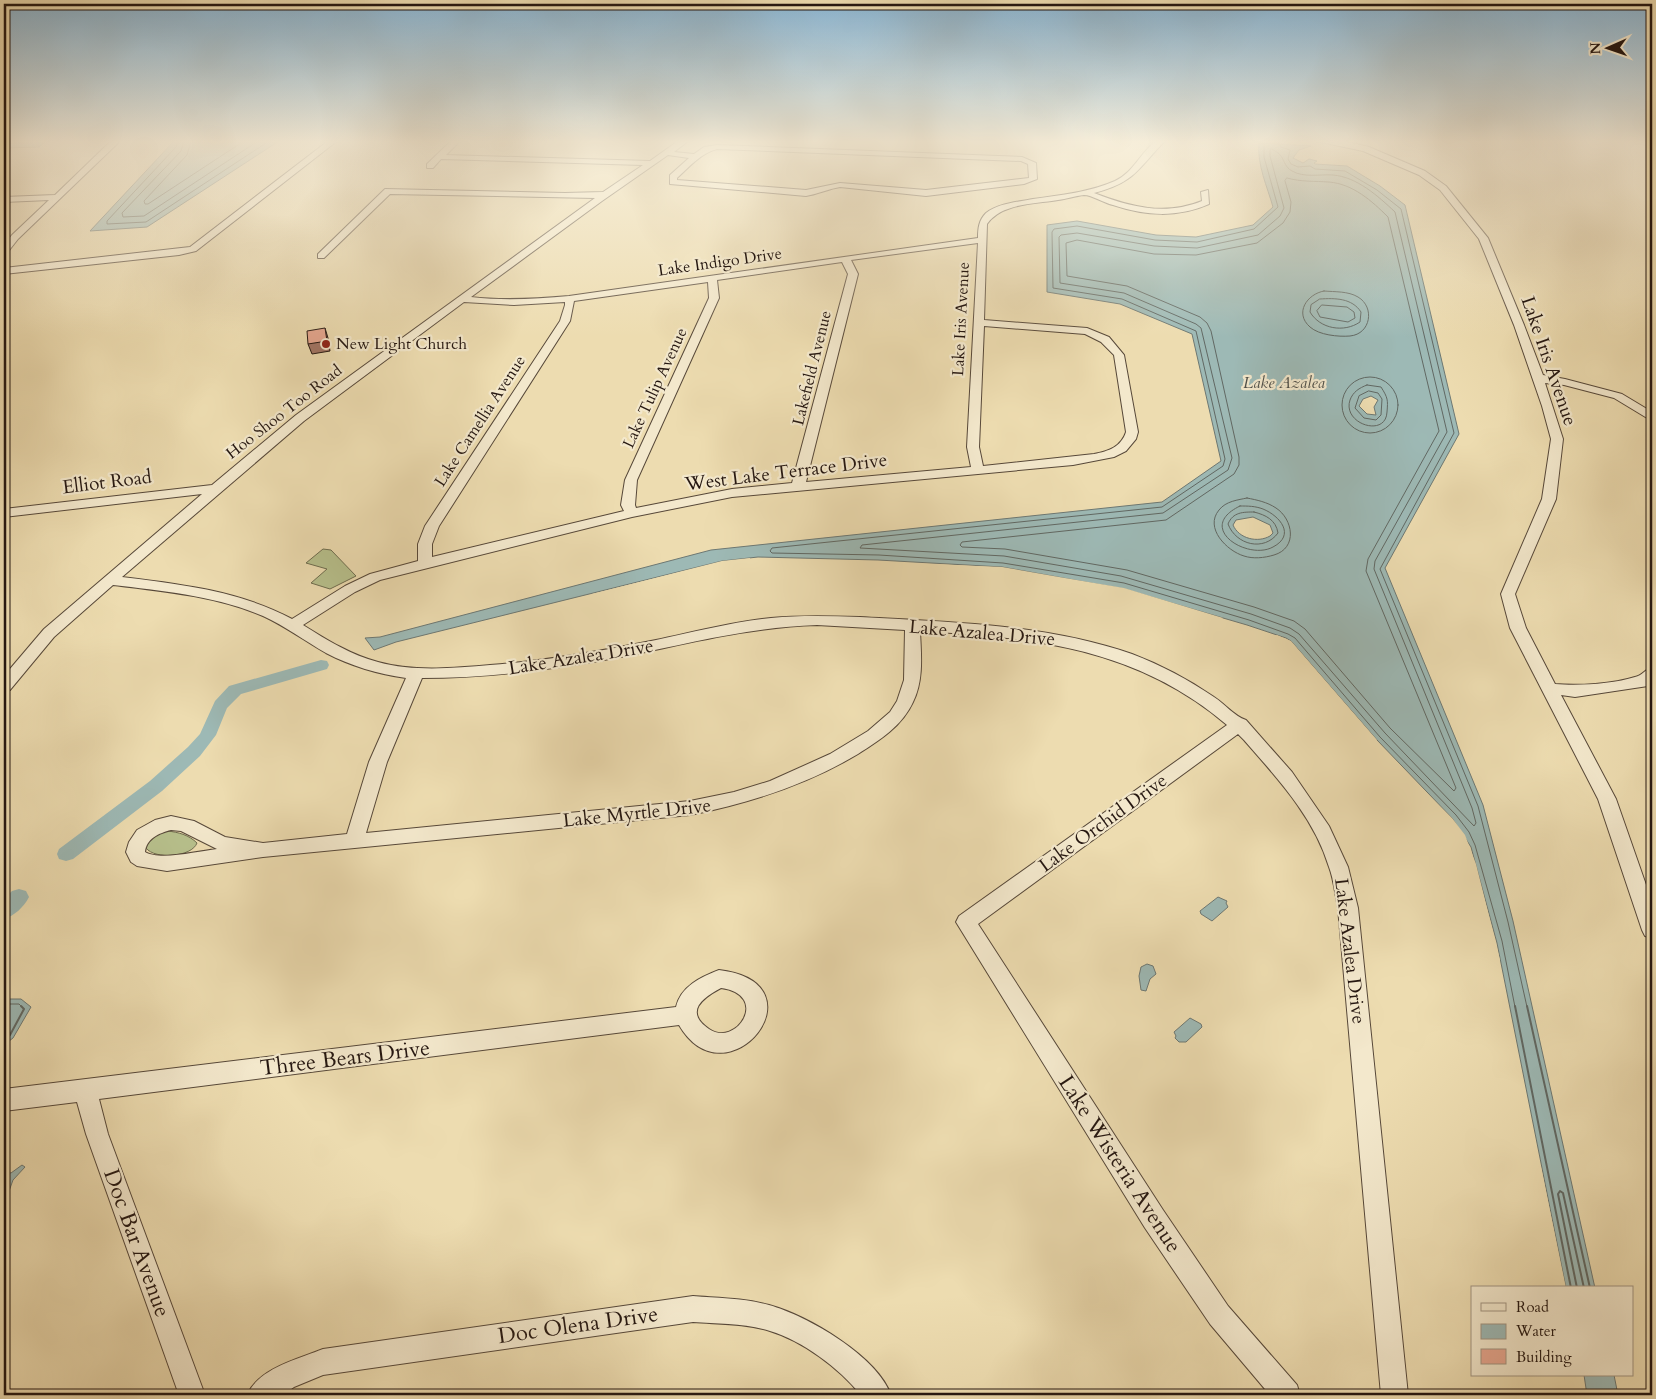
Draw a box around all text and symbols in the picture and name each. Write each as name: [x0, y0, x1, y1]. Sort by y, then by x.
north arrow: [1584, 22, 1634, 72]
text: N: [1586, 42, 1605, 55]
street label: Lake Indigo Drive: [657, 242, 783, 282]
street label: Lake Iris Avenue: [947, 261, 975, 377]
street label: Lake Iris Avenue: [1515, 293, 1583, 429]
street label: Lakefield Avenue: [787, 308, 837, 428]
street label: Lake Tulip Avenue: [617, 324, 693, 452]
place label: New Light Church: [336, 333, 467, 355]
marker: New Light Church: [320, 338, 332, 350]
street label: Lake Camellia Avenue: [429, 351, 531, 491]
street label: Hoo Shoo Too Road: [221, 359, 347, 464]
water label: Lake Azalea: [1243, 372, 1325, 394]
street label: West Lake Terrace Drive: [682, 447, 889, 497]
street label: Elliot Road: [61, 464, 153, 500]
street label: Lake Azalea Drive: [908, 614, 1056, 652]
street label: Lake Azalea Drive: [507, 633, 655, 681]
street label: Lake Orchid Drive: [1034, 768, 1172, 878]
street label: Lake Myrtle Drive: [562, 792, 712, 834]
street label: Lake Azalea Drive: [1328, 877, 1372, 1025]
street label: Three Bears Drive: [258, 1033, 432, 1083]
street label: Lake Wisteria Avenue: [1051, 1069, 1189, 1259]
street label: Doc Bar Avenue: [96, 1165, 178, 1321]
legend: [1471, 1286, 1634, 1376]
text: Road: [1516, 1297, 1549, 1317]
street label: Doc Olena Drive: [496, 1299, 660, 1351]
text: Water: [1515, 1321, 1557, 1341]
text: Building: [1516, 1347, 1572, 1367]

